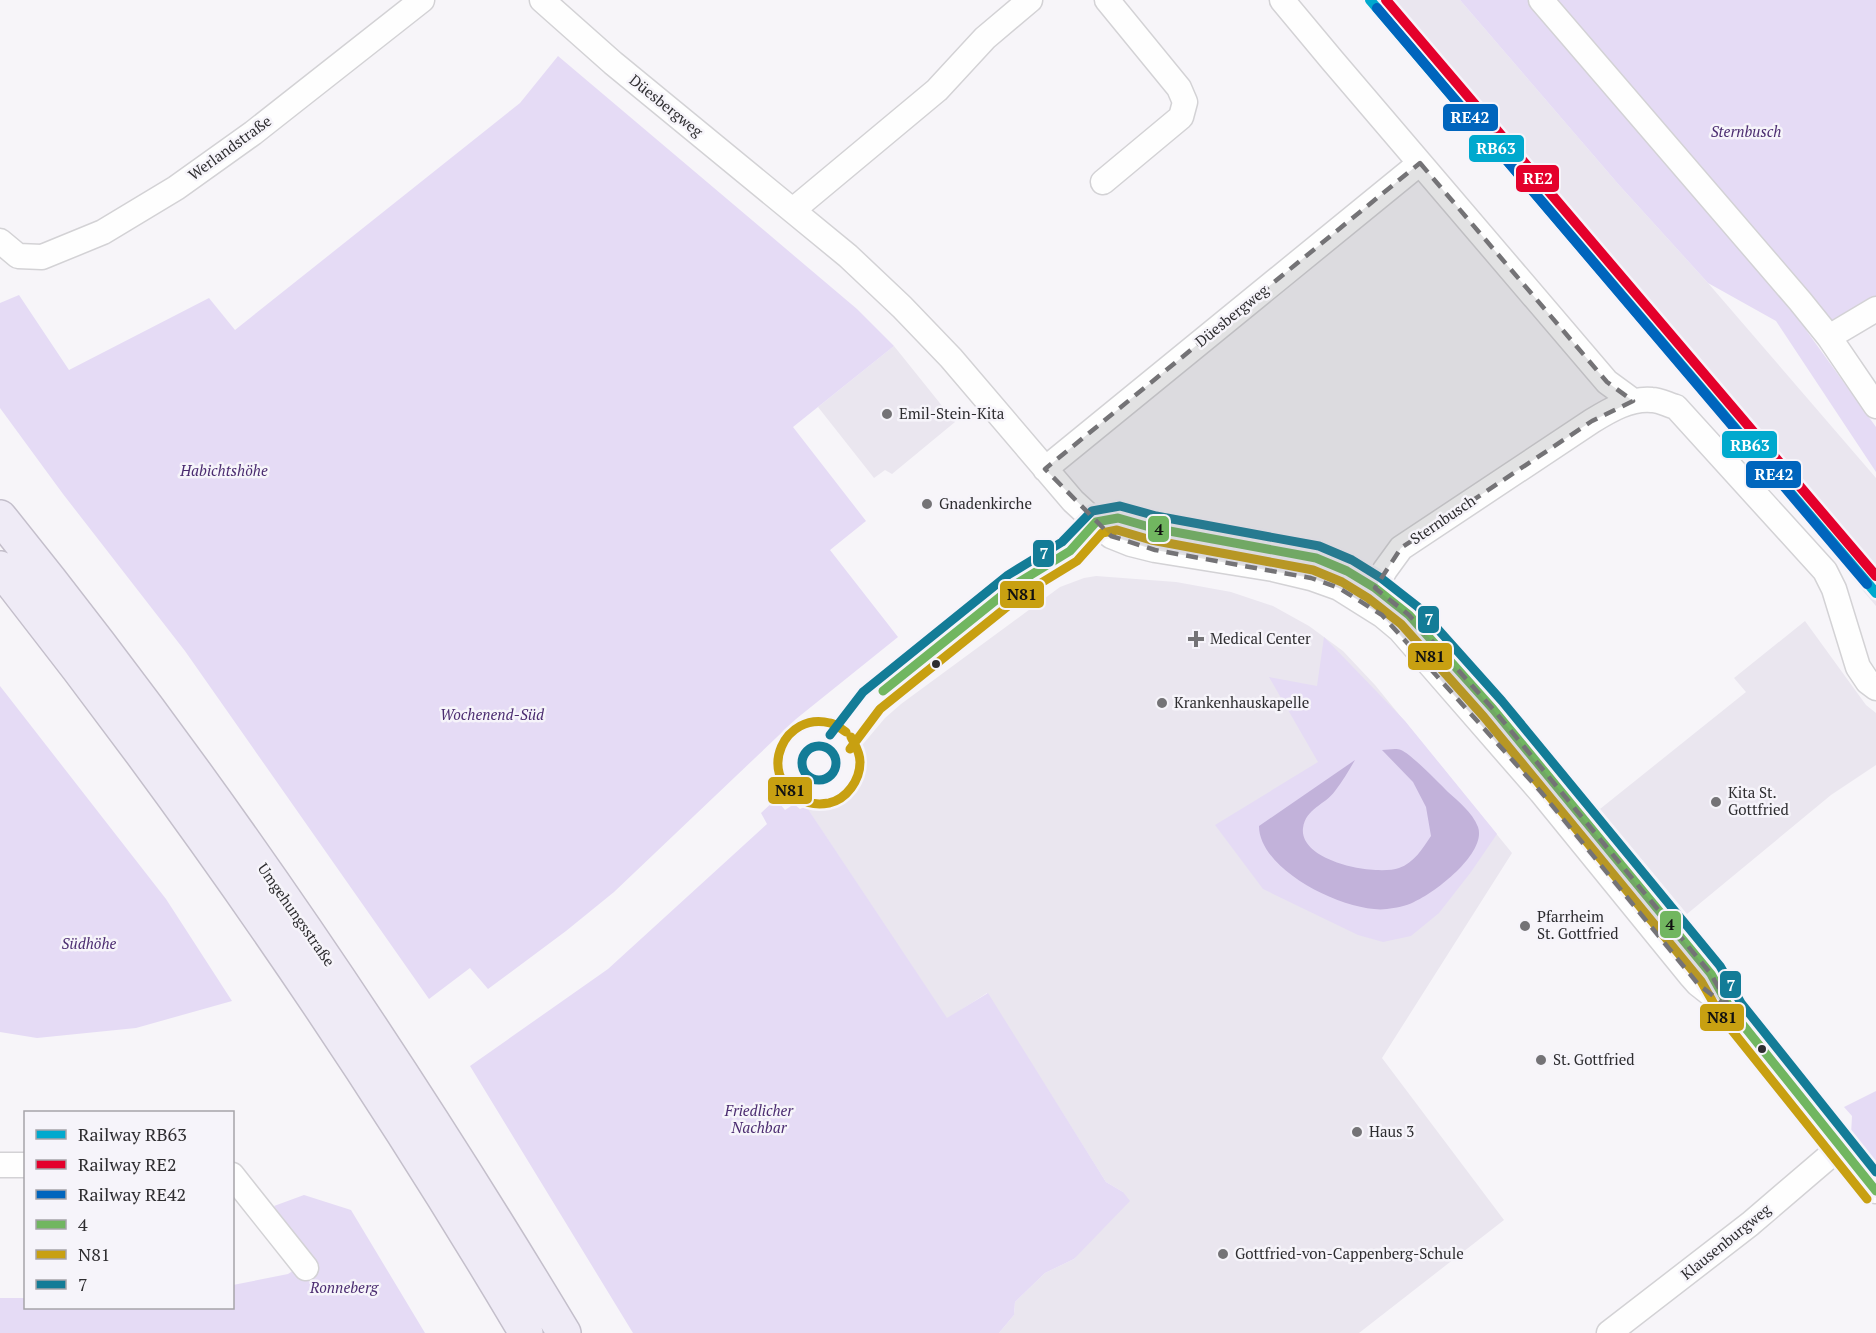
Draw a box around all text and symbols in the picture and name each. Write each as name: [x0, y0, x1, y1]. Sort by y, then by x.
street label: Düesbergweg: [626, 70, 708, 142]
line badge: RE42: [1442, 103, 1499, 132]
text: RE42: [1451, 106, 1489, 128]
street label: Werlandstraße: [184, 110, 275, 184]
park label: Sternbusch: [1711, 121, 1781, 141]
line badge: RB63: [1468, 134, 1525, 163]
text: RB63: [1476, 137, 1516, 159]
line badge: RE2: [1515, 164, 1560, 193]
text: RE2: [1523, 167, 1553, 189]
street label: Düesbergweg: [1191, 279, 1273, 351]
place label: Emil-Stein-Kita: [899, 403, 1005, 423]
marker: Emil-Stein-Kita: [880, 407, 894, 421]
line badge: RB63: [1721, 430, 1778, 459]
text: RB63: [1730, 434, 1770, 456]
park label: Habichtshöhe: [179, 460, 268, 480]
line badge: RE42: [1745, 460, 1802, 489]
text: RE42: [1755, 463, 1793, 485]
street label: Sternbusch: [1406, 490, 1479, 548]
place label: Gnadenkirche: [939, 493, 1032, 513]
marker: Gnadenkirche: [920, 497, 934, 511]
line badge: 4: [1147, 515, 1170, 543]
text: 4: [1154, 518, 1164, 540]
line badge: 7: [1032, 539, 1055, 568]
text: 7: [1039, 542, 1049, 564]
line badge: N81: [999, 580, 1045, 609]
text: N81: [1007, 583, 1037, 605]
line badge: 7: [1417, 605, 1440, 634]
text: 7: [1424, 608, 1434, 630]
place label: Medical Center: [1210, 628, 1311, 648]
marker: Medical Center: [1187, 630, 1205, 648]
line badge: N81: [1407, 642, 1453, 671]
text: N81: [1415, 645, 1445, 667]
unlabelled marker: [930, 658, 942, 670]
place label: Krankenhauskapelle: [1174, 692, 1309, 712]
marker: Krankenhauskapelle: [1155, 696, 1169, 710]
park label: Wochenend-Süd: [440, 704, 545, 724]
line badge: N81: [767, 776, 813, 805]
text: N81: [775, 779, 805, 801]
place label: Kita St. Gottfried: [1728, 782, 1789, 819]
marker: Kita St. Gottfried: [1709, 795, 1723, 809]
street label: Umgehungsstraße: [254, 859, 340, 970]
place label: Pfarrheim St. Gottfried: [1537, 906, 1619, 943]
line badge: 4: [1659, 910, 1682, 939]
text: 4: [1665, 913, 1675, 935]
marker: Pfarrheim St. Gottfried: [1518, 919, 1532, 933]
park label: Südhöhe: [62, 933, 117, 953]
line badge: 7: [1719, 970, 1742, 999]
text: 7: [1726, 974, 1736, 996]
line badge: N81: [1699, 1003, 1745, 1032]
text: N81: [1707, 1006, 1737, 1028]
unlabelled marker: [1756, 1043, 1768, 1055]
place label: St. Gottfried: [1553, 1049, 1635, 1069]
marker: St. Gottfried: [1534, 1053, 1548, 1067]
park label: Friedlicher Nachbar: [724, 1100, 794, 1137]
legend: [24, 1111, 234, 1309]
place label: Haus 3: [1369, 1121, 1414, 1141]
text: Railway RB63: [78, 1122, 187, 1146]
marker: Haus 3: [1350, 1125, 1364, 1139]
text: Railway RE2: [78, 1152, 177, 1176]
text: Railway RE42: [78, 1182, 186, 1206]
street label: Klausenburgweg: [1676, 1198, 1775, 1284]
text: 4: [78, 1212, 88, 1236]
text: N81: [78, 1242, 110, 1266]
place label: Gottfried-von-Cappenberg-Schule: [1235, 1243, 1464, 1263]
marker: Gottfried-von-Cappenberg-Schule: [1216, 1247, 1230, 1261]
text: 7: [78, 1272, 88, 1296]
park label: Ronneberg: [309, 1277, 380, 1297]

